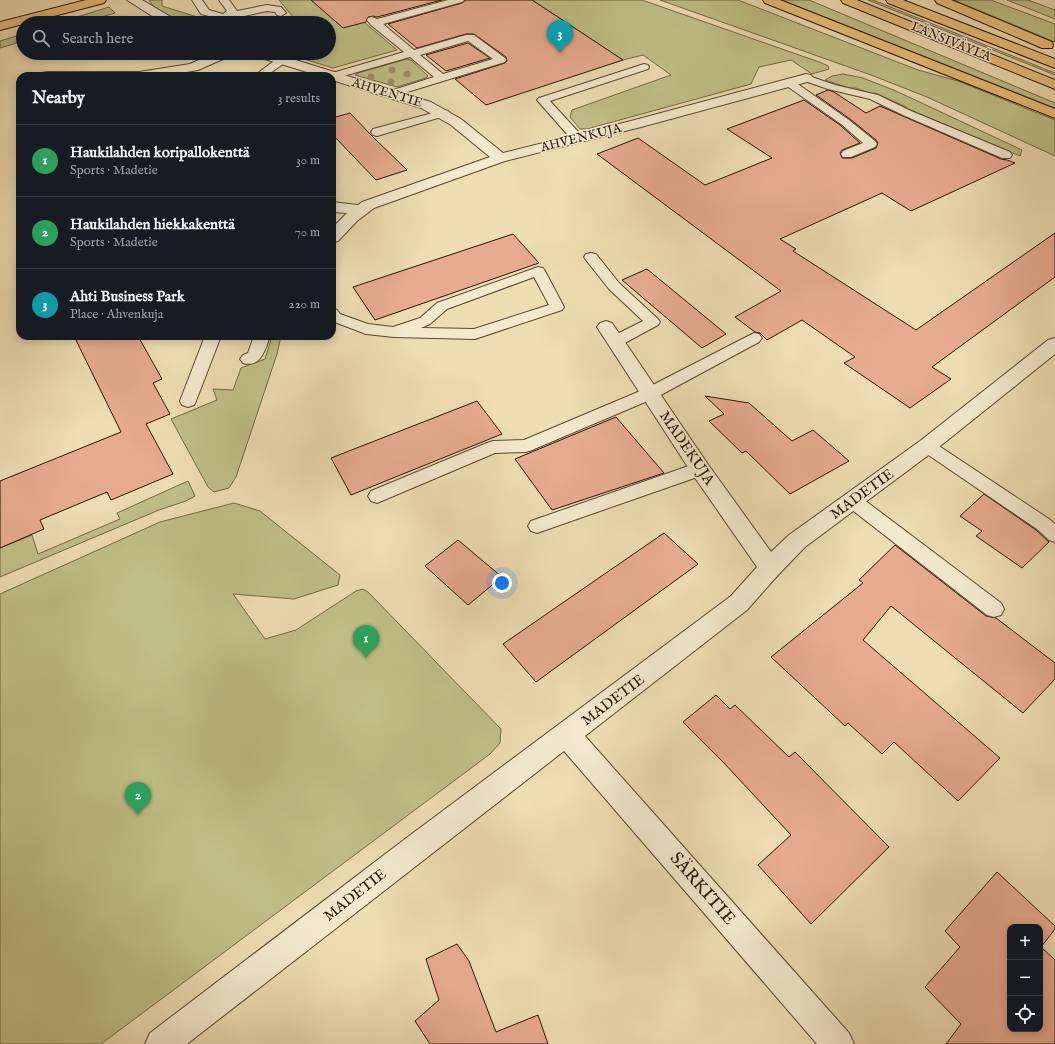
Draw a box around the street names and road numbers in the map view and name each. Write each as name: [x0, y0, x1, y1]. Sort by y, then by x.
street label: LÄNSIVÄYLÄ: [908, 18, 995, 66]
street label: AHVENTIE: [349, 74, 424, 112]
street label: AHVENKUJA: [538, 119, 624, 156]
street label: MADEKUJA: [655, 407, 719, 490]
street label: MADETIE: [826, 464, 898, 524]
street label: MADETIE: [578, 670, 648, 730]
street label: SÄRKITIE: [664, 847, 741, 930]
street label: MADETIE: [320, 865, 390, 925]

